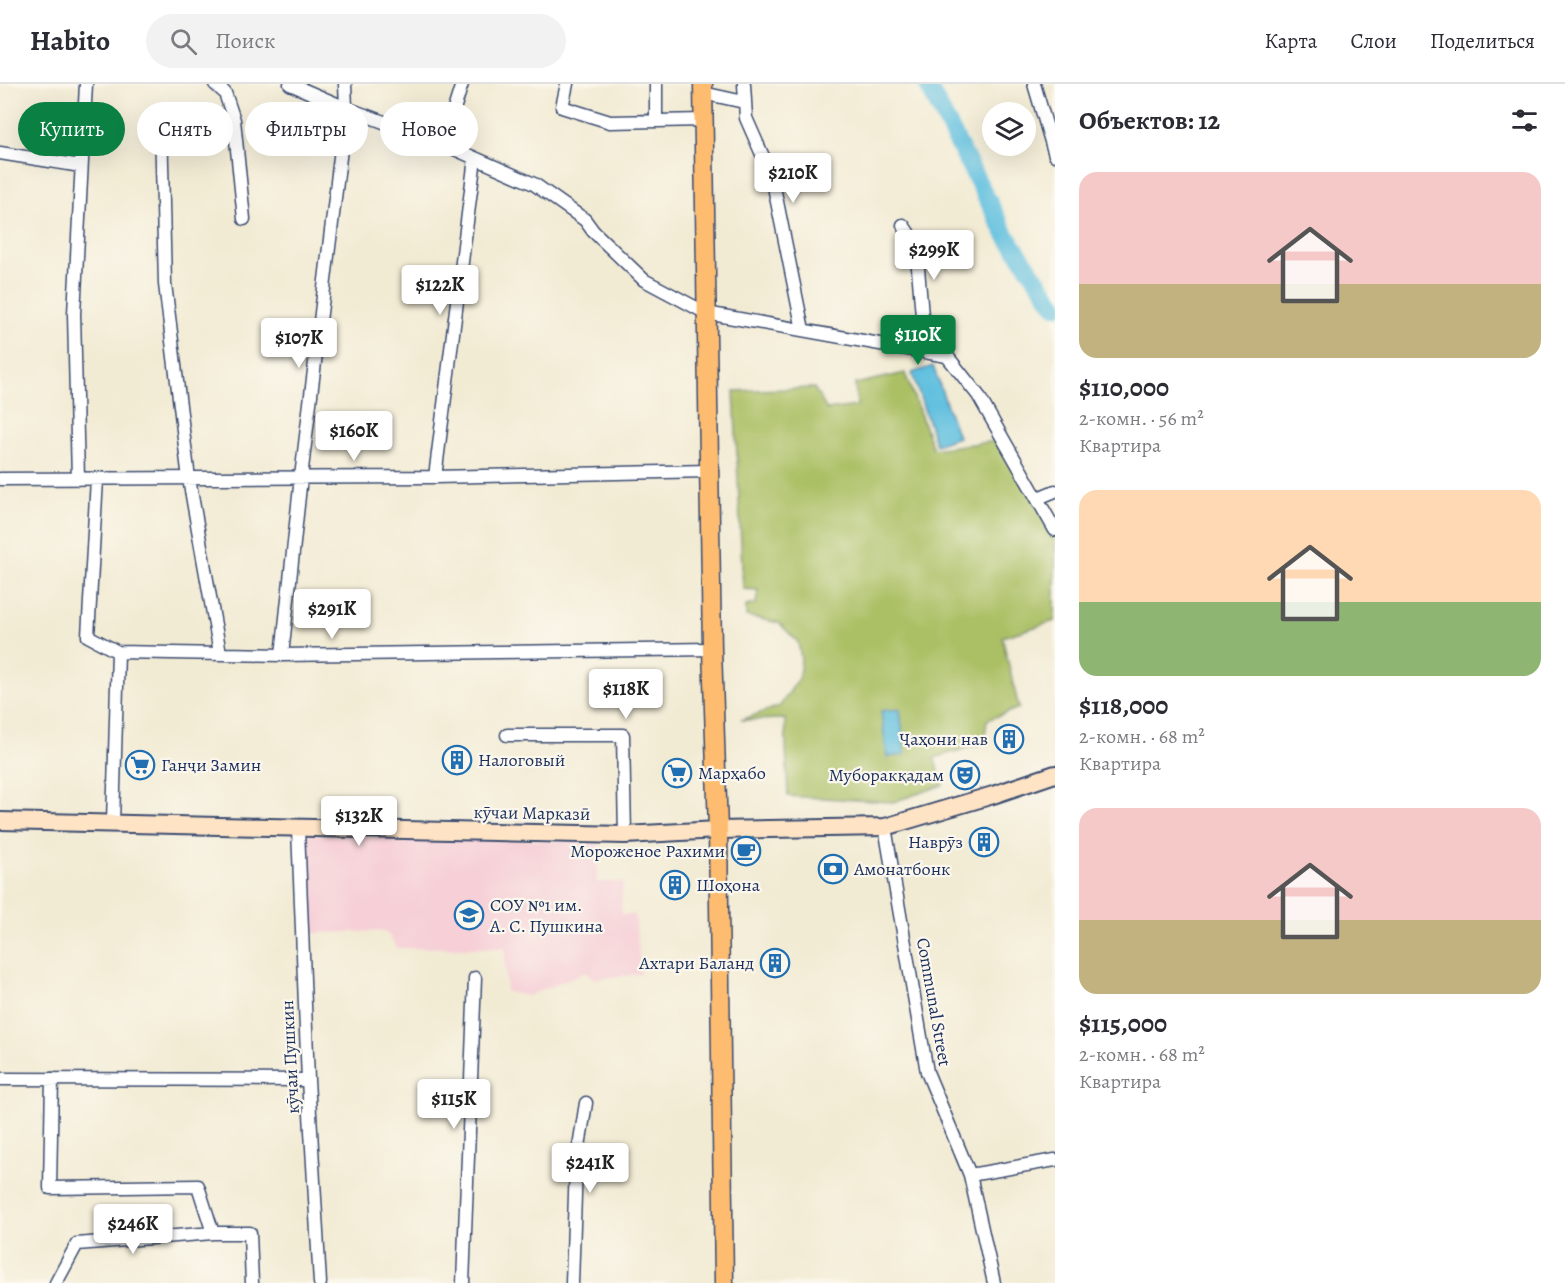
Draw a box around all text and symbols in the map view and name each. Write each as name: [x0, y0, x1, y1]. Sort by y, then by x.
search box: [146, 14, 566, 68]
text: Habito: [30, 22, 110, 60]
icon: search: [167, 25, 200, 58]
text: Поиск: [215, 26, 275, 56]
text: Карта: [1264, 27, 1317, 55]
text: Слои: [1350, 27, 1397, 55]
text: Поделиться: [1430, 27, 1535, 55]
chip: Купить: [18, 102, 125, 156]
chip: Снять: [137, 102, 233, 156]
chip: Фильтры: [245, 102, 368, 156]
chip: Новое: [380, 102, 478, 156]
map controls: [982, 102, 1036, 156]
button: layers: [982, 102, 1036, 156]
text: Объектов: 12: [1079, 103, 1220, 138]
icon: filters: [1508, 104, 1541, 137]
pin: $210K: [751, 153, 835, 204]
text: $210K: [768, 159, 818, 186]
icon: home: [1256, 211, 1364, 319]
pin: $299K: [892, 230, 976, 281]
text: $299K: [909, 236, 959, 263]
pin: $122K: [398, 265, 482, 316]
text: $122K: [416, 271, 464, 298]
pin: $110K: [876, 315, 960, 366]
pin: $107K: [257, 318, 341, 369]
text: $110K: [895, 321, 941, 348]
text: $107K: [275, 324, 323, 351]
text: $110,000: [1079, 370, 1169, 405]
text: 2-комн. · 56 m²: [1079, 405, 1204, 432]
pin: $160K: [312, 411, 396, 462]
text: $160K: [329, 417, 379, 444]
text: Квартира: [1079, 432, 1161, 459]
icon: home: [1256, 529, 1364, 637]
pin: $291K: [290, 589, 374, 640]
text: $291K: [308, 595, 356, 622]
pin: $118K: [584, 669, 668, 720]
text: $118K: [603, 675, 649, 702]
text: $118,000: [1079, 688, 1168, 723]
building icon: Ҷаҳони нав: [993, 723, 1025, 755]
text: 2-комн. · 68 m²: [1079, 723, 1205, 750]
place label: Ҷаҳони нав: [899, 727, 988, 751]
building icon: Налоговый: [441, 744, 473, 776]
place label: Налоговый: [478, 748, 565, 772]
supermarket icon: Ганҷи Замин: [124, 749, 156, 781]
text: Квартира: [1079, 750, 1161, 777]
place label: Ганҷи Замин: [161, 753, 261, 777]
supermarket icon: Марҳабо: [661, 757, 693, 789]
theatre icon: Муборакқадам: [949, 759, 981, 791]
place label: Марҳабо: [698, 761, 766, 785]
place label: Муборакқадам: [829, 763, 944, 787]
pin: $132K: [317, 796, 401, 847]
street label: кӯчаи Марказӣ: [473, 800, 591, 826]
text: $132K: [335, 802, 383, 829]
building icon: Наврӯз: [968, 826, 1000, 858]
place label: Наврӯз: [908, 830, 963, 854]
cafe icon: Мороженое Рахими: [730, 835, 762, 867]
place label: Мороженое Рахими: [570, 839, 725, 863]
icon: home: [1256, 847, 1364, 955]
bank icon: Амонатбонк: [817, 853, 849, 885]
place label: Амонатбонк: [853, 857, 950, 881]
building icon: Шоҳона: [659, 869, 691, 901]
place label: Шоҳона: [696, 873, 761, 897]
place label: СОУ №1 им. А. С. Пушкина: [489, 893, 604, 938]
school or university icon: СОУ №1 им. А. С. Пушкина: [453, 899, 485, 931]
street label: Communal Street: [911, 936, 957, 1068]
building icon: Ахтари Баланд: [759, 947, 791, 979]
place label: Ахтари Баланд: [638, 951, 754, 975]
street label: кӯчаи Пушкин: [275, 999, 305, 1115]
text: $115,000: [1079, 1006, 1167, 1041]
text: 2-комн. · 68 m²: [1079, 1041, 1205, 1068]
text: Квартира: [1079, 1068, 1161, 1095]
pin: $115K: [412, 1079, 496, 1130]
text: $115K: [431, 1085, 477, 1112]
pin: $241K: [548, 1143, 632, 1194]
text: $241K: [566, 1149, 614, 1176]
pin: $246K: [91, 1204, 175, 1255]
text: $246K: [108, 1210, 158, 1237]

